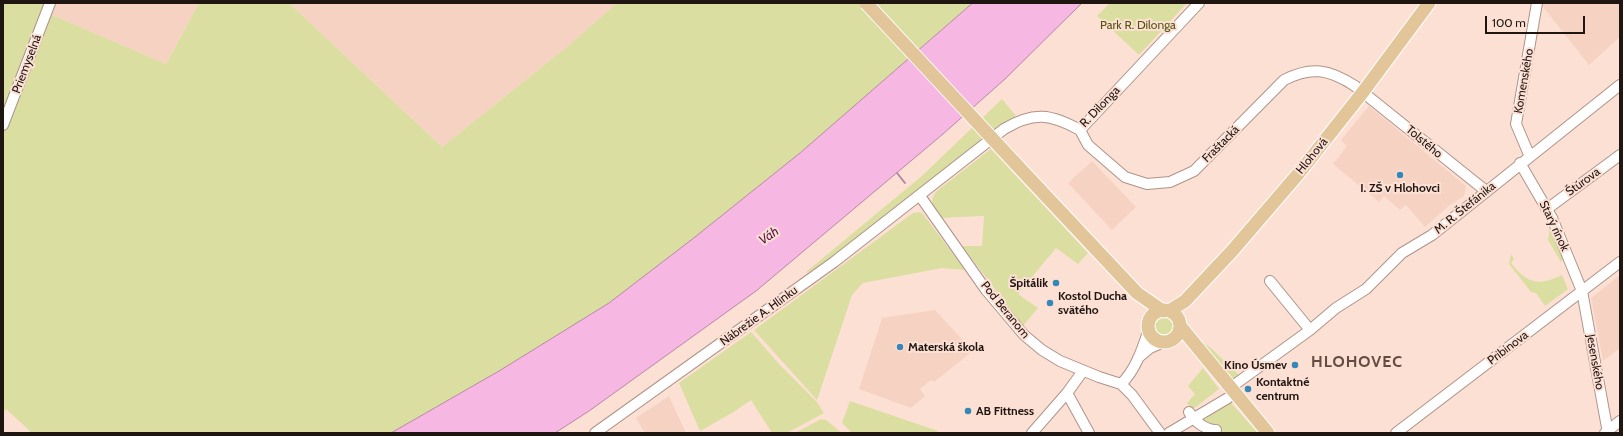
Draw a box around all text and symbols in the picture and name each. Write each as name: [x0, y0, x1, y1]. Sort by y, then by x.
scale bar: [1487, 8, 1587, 34]
text: 100 m: [1492, 15, 1526, 30]
park label: Park R. Dilonga: [1100, 18, 1176, 32]
street label: Priemyselná: [9, 32, 45, 96]
street label: Komenského: [1511, 47, 1537, 115]
street label: R. Dilonga: [1077, 83, 1123, 131]
street label: Fraštacká: [1199, 122, 1243, 166]
street label: Tolstého: [1403, 123, 1445, 161]
street label: Hlohová: [1293, 135, 1331, 177]
street label: Štúrova: [1563, 165, 1603, 199]
marker: I. ZŠ v Hlohovci: [1395, 170, 1405, 180]
street label: M. R. Štefánika: [1432, 179, 1498, 237]
place label: I. ZŠ v Hlohovci: [1360, 181, 1440, 195]
street label: Starý rínok: [1536, 198, 1572, 254]
water label: Váh: [756, 224, 782, 248]
place label: Špitálik: [1009, 276, 1048, 290]
marker: Špitálik: [1051, 278, 1061, 288]
street label: Pod Beranom: [978, 279, 1032, 341]
street label: Nábrežie A. Hlinku: [717, 283, 801, 349]
place label: Kostol Ducha svätého: [1058, 289, 1127, 317]
marker: Kostol Ducha svätého: [1045, 298, 1055, 308]
street label: Pribinova: [1485, 328, 1531, 368]
street label: Jesenského: [1583, 333, 1607, 391]
place label: Materská škola: [908, 340, 984, 354]
marker: Materská škola: [895, 342, 905, 352]
district label: HLOHOVEC: [1311, 352, 1403, 372]
place label: Kino Úsmev: [1224, 358, 1287, 372]
marker: Kino Úsmev: [1290, 360, 1300, 370]
place label: Kontaktné centrum: [1256, 375, 1309, 403]
marker: Kontaktné centrum: [1243, 384, 1253, 394]
place label: AB Fittness: [976, 404, 1034, 418]
marker: AB Fittness: [963, 406, 973, 416]

